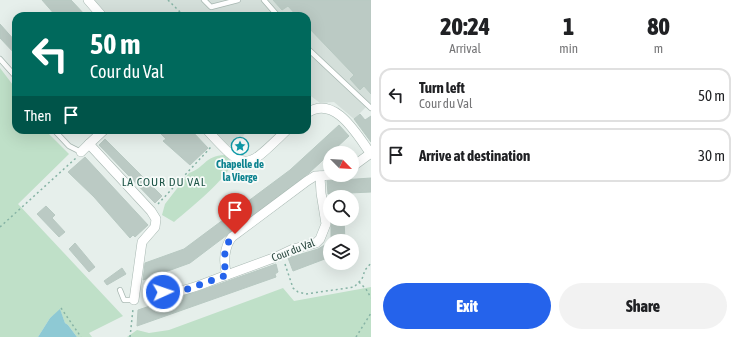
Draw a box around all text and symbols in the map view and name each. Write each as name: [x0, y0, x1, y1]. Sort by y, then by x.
text: 20:24: [440, 13, 490, 40]
text: 1: [563, 13, 574, 40]
text: 80: [647, 13, 670, 40]
icon: left: [24, 28, 76, 80]
text: 50 m: [90, 28, 140, 60]
text: Arrival: [449, 41, 481, 56]
text: min: [559, 41, 578, 56]
text: m: [654, 41, 663, 56]
text: Cour du Val: [90, 61, 164, 82]
text: Turn left: [419, 79, 465, 96]
icon: left: [385, 84, 407, 106]
text: 50 m: [698, 87, 725, 104]
text: Cour du Val: [419, 96, 473, 111]
icon: arrive: [60, 104, 82, 126]
text: Then: [24, 107, 52, 124]
place icon: Chapelle de la Vierge: [230, 136, 250, 156]
icon: arrive: [385, 144, 407, 166]
north arrow: [323, 146, 359, 182]
map controls: [323, 146, 359, 270]
text: Arrive at destination: [419, 147, 530, 164]
text: 30 m: [698, 147, 725, 164]
place label: Chapelle de la Vierge: [216, 158, 264, 183]
district label: LA COUR DU VAL: [122, 175, 206, 189]
button: search: [323, 190, 359, 226]
pin: [218, 193, 252, 234]
icon: arrive: [224, 199, 246, 221]
button: layers: [323, 234, 359, 270]
street label: Cour du Val: [270, 236, 316, 264]
position arrow: [142, 271, 184, 313]
button: Exit: [383, 283, 551, 329]
button: Share: [559, 283, 727, 329]

